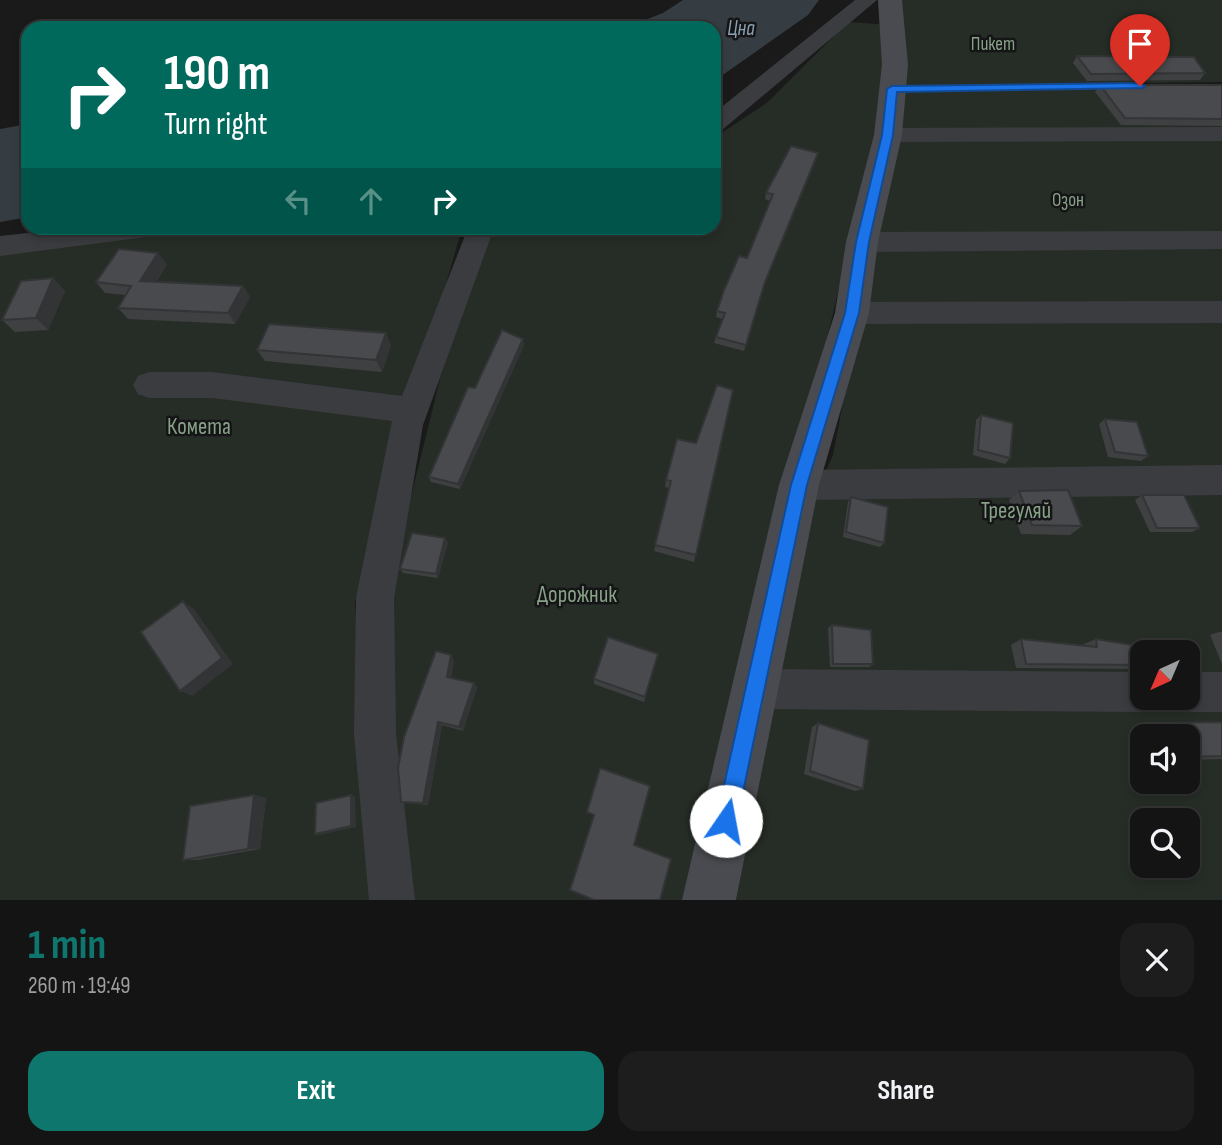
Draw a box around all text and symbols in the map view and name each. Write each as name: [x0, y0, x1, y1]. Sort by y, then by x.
pin: [1110, 14, 1170, 86]
water label: Цна: [727, 16, 755, 41]
icon: arrive: [1121, 25, 1159, 63]
park label: Пикет: [971, 33, 1015, 56]
text: 190 m: [164, 45, 270, 104]
icon: right: [49, 49, 140, 140]
text: Turn right: [164, 105, 268, 144]
icon: left: [279, 182, 317, 220]
icon: ahead: [352, 182, 390, 220]
icon: right: [425, 182, 463, 220]
park label: Озон: [1052, 189, 1084, 212]
park label: Комета: [167, 413, 231, 441]
park label: Трегуляй: [981, 497, 1051, 525]
park label: Дорожник: [537, 581, 617, 609]
north arrow: [1130, 640, 1200, 710]
map controls: [1130, 640, 1200, 878]
button: sound: [1130, 724, 1200, 794]
position arrow: [689, 784, 763, 858]
button: search: [1130, 808, 1200, 878]
text: 1 min: [28, 920, 106, 971]
button: close: [1120, 923, 1194, 997]
text: 260 m · 19:49: [28, 972, 131, 1000]
button: Exit: [28, 1051, 604, 1131]
button: Share: [618, 1051, 1194, 1131]

